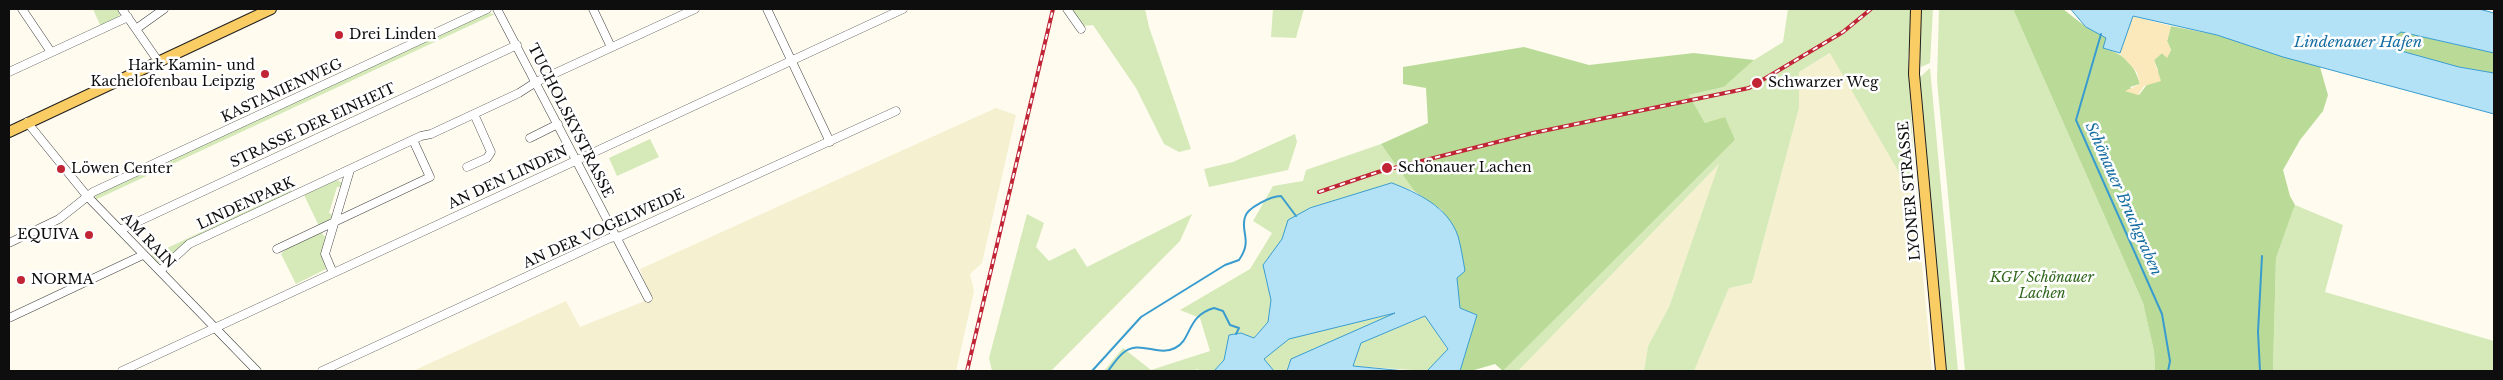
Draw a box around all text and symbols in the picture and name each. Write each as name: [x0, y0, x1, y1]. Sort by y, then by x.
place label: Drei Linden: [349, 27, 436, 43]
marker: Drei Linden: [333, 29, 345, 41]
water label: Lindenauer Hafen: [2294, 34, 2422, 52]
street label: TUCHOLSKYSTRASSE: [524, 41, 616, 201]
street label: KASTANIENWEG: [219, 56, 345, 126]
place label: Hark Kamin- und Kachelofenbau Leipzig: [91, 58, 255, 90]
marker: Hark Kamin- und Kachelofenbau Leipzig: [259, 68, 271, 80]
place label: Schwarzer Weg: [1768, 75, 1878, 91]
marker: Schwarzer Weg: [1750, 76, 1764, 90]
street label: STRASSE DER EINHEIT: [228, 80, 398, 172]
water label: Schönauer Bruchgraben: [2081, 119, 2165, 279]
street label: LYONER STRASSE: [1896, 121, 1924, 261]
street label: AN DEN LINDEN: [446, 143, 570, 213]
place label: Schönauer Lachen: [1398, 160, 1532, 176]
place label: Löwen Center: [71, 161, 172, 177]
marker: Schönauer Lachen: [1380, 161, 1394, 175]
marker: Löwen Center: [55, 163, 67, 175]
street label: LINDENPARK: [195, 174, 297, 234]
street label: AN DER VOGELWEIDE: [521, 186, 687, 272]
street label: AM RAIN: [118, 210, 178, 272]
place label: EQUIVA: [17, 227, 79, 243]
marker: EQUIVA: [83, 229, 95, 241]
park label: KGV Schönauer Lachen: [1990, 270, 2094, 302]
place label: NORMA: [31, 272, 94, 288]
marker: NORMA: [15, 274, 27, 286]

